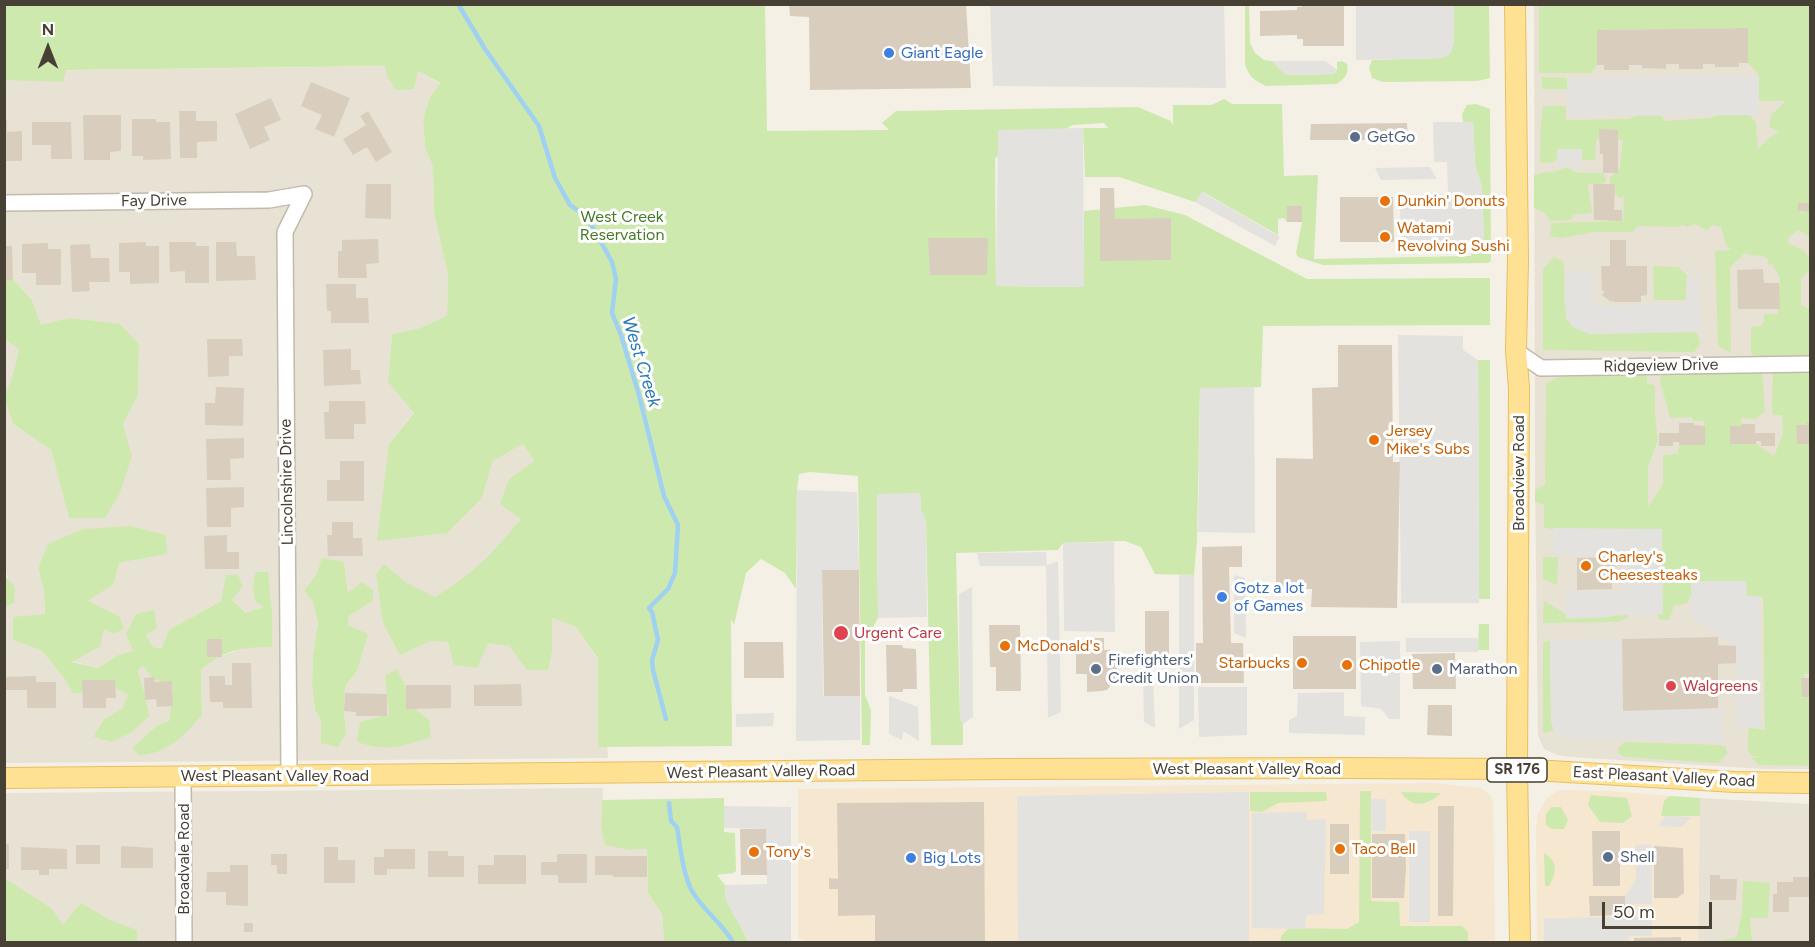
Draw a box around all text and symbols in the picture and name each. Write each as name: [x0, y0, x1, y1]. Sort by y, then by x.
north arrow: [18, 18, 78, 78]
text: N: [42, 20, 54, 39]
place label: Giant Eagle: [901, 43, 983, 63]
marker: Giant Eagle: [882, 46, 896, 60]
place label: GetGo: [1367, 127, 1415, 147]
marker: GetGo: [1348, 130, 1362, 144]
street label: Fay Drive: [121, 191, 187, 211]
place label: Dunkin' Donuts: [1397, 191, 1505, 211]
marker: Dunkin' Donuts: [1378, 194, 1392, 208]
park label: West Creek Reservation: [580, 207, 664, 245]
place label: Watami Revolving Sushi: [1397, 218, 1510, 256]
marker: Watami Revolving Sushi: [1378, 230, 1392, 244]
water label: West Creek: [617, 314, 665, 410]
street label: Ridgeview Drive: [1603, 355, 1719, 377]
street label: Broadview Road: [1509, 415, 1529, 531]
street label: Lincolnshire Drive: [276, 419, 298, 545]
place label: Jersey Mike's Subs: [1386, 421, 1470, 459]
marker: Jersey Mike's Subs: [1367, 433, 1381, 447]
place label: Charley's Cheesesteaks: [1598, 547, 1698, 585]
marker: Charley's Cheesesteaks: [1579, 559, 1593, 573]
place label: Gotz a lot of Games: [1234, 578, 1304, 616]
marker: Gotz a lot of Games: [1215, 590, 1229, 604]
place label: Urgent Care: [854, 623, 942, 643]
marker: Urgent Care: [832, 624, 850, 642]
place label: McDonald's: [1017, 636, 1100, 656]
marker: McDonald's: [998, 639, 1012, 653]
place label: Firefighters' Credit Union: [1108, 650, 1199, 688]
place label: Starbucks: [1218, 653, 1290, 673]
place label: Chipotle: [1359, 655, 1420, 675]
marker: Starbucks: [1295, 656, 1309, 670]
marker: Chipotle: [1340, 658, 1354, 672]
place label: Marathon: [1449, 659, 1517, 679]
marker: Firefighters' Credit Union: [1089, 662, 1103, 676]
marker: Marathon: [1430, 662, 1444, 676]
place label: Walgreens: [1683, 676, 1758, 696]
marker: Walgreens: [1664, 679, 1678, 693]
road number: SR 176: [1487, 758, 1547, 782]
street label: West Pleasant Valley Road: [1153, 759, 1341, 779]
street label: West Pleasant Valley Road: [667, 761, 855, 783]
street label: East Pleasant Valley Road: [1572, 763, 1756, 791]
street label: West Pleasant Valley Road: [181, 766, 369, 786]
street label: Broadvale Road: [174, 803, 194, 915]
place label: Taco Bell: [1352, 839, 1415, 859]
place label: Tony's: [766, 842, 811, 862]
marker: Taco Bell: [1333, 842, 1347, 856]
marker: Tony's: [747, 845, 761, 859]
place label: Shell: [1620, 847, 1655, 867]
place label: Big Lots: [923, 848, 981, 868]
marker: Shell: [1601, 850, 1615, 864]
marker: Big Lots: [904, 851, 918, 865]
scale bar: [1605, 890, 1714, 928]
text: 50 m: [1613, 901, 1655, 923]

